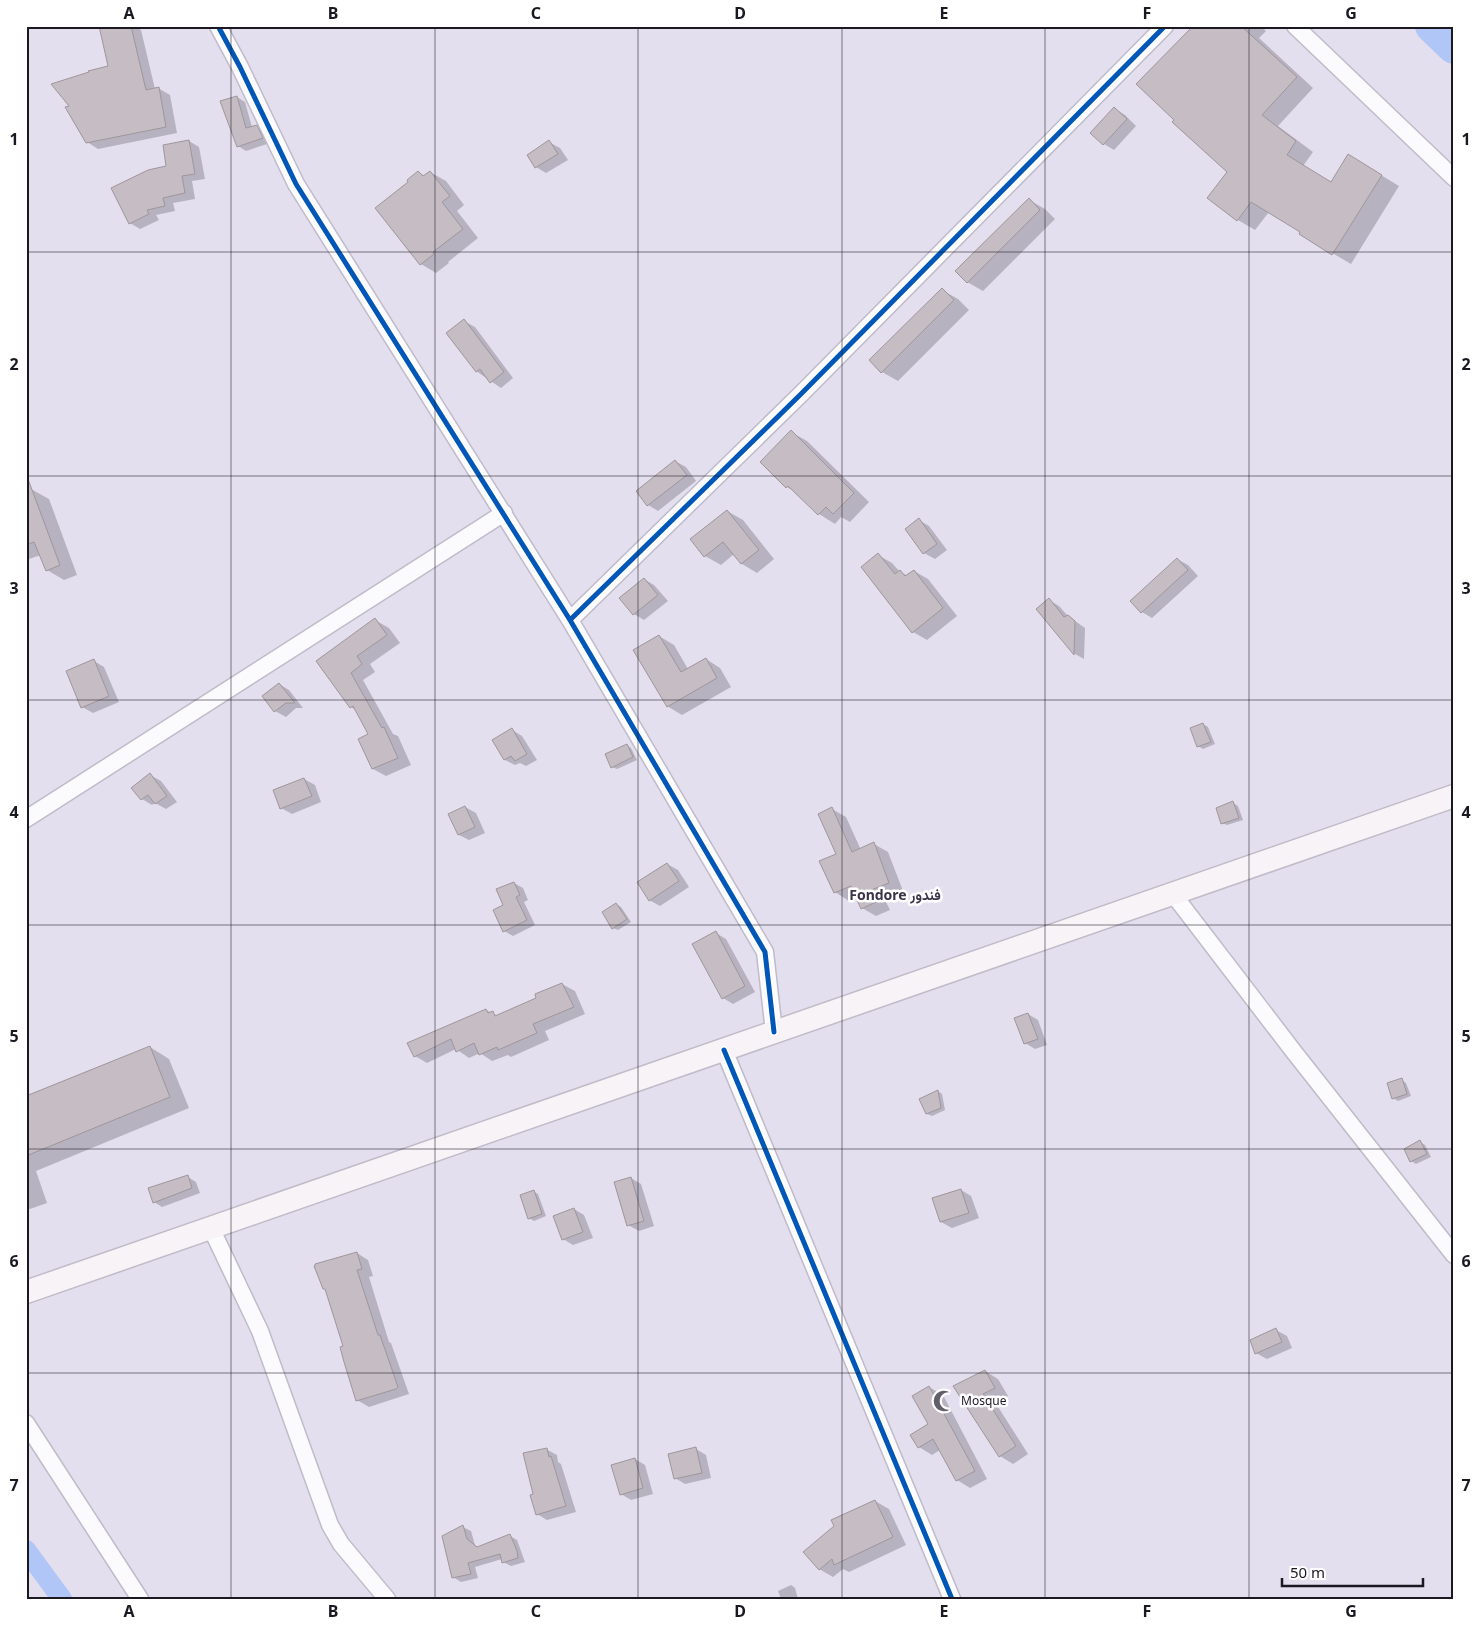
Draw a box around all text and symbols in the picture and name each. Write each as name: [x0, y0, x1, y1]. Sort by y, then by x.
text: A: [123, 2, 135, 24]
text: B: [328, 2, 338, 24]
text: C: [531, 2, 541, 24]
text: D: [734, 2, 746, 24]
text: E: [940, 2, 949, 24]
text: F: [1143, 2, 1151, 24]
text: G: [1345, 2, 1357, 24]
text: 1: [9, 128, 19, 150]
text: 1: [1461, 128, 1471, 150]
text: 2: [9, 353, 19, 375]
text: 2: [1461, 353, 1471, 375]
text: 3: [9, 577, 19, 599]
text: 3: [1461, 577, 1471, 599]
text: 4: [9, 801, 19, 823]
text: 4: [1461, 801, 1471, 823]
district label: Fondore فندور: [849, 885, 941, 904]
text: 5: [9, 1025, 19, 1047]
text: 5: [1461, 1025, 1471, 1047]
text: 6: [9, 1250, 19, 1272]
text: 6: [1461, 1250, 1471, 1272]
mosque icon: Mosque: [931, 1388, 957, 1414]
place label: Mosque: [961, 1392, 1007, 1409]
text: 7: [9, 1474, 19, 1496]
text: 7: [1461, 1474, 1471, 1496]
scale bar: [1282, 1555, 1424, 1587]
text: 50 m: [1290, 1562, 1325, 1582]
text: A: [123, 1600, 135, 1622]
text: B: [328, 1600, 338, 1622]
text: C: [531, 1600, 541, 1622]
text: D: [734, 1600, 746, 1622]
text: E: [940, 1600, 949, 1622]
text: F: [1143, 1600, 1151, 1622]
text: G: [1345, 1600, 1357, 1622]

